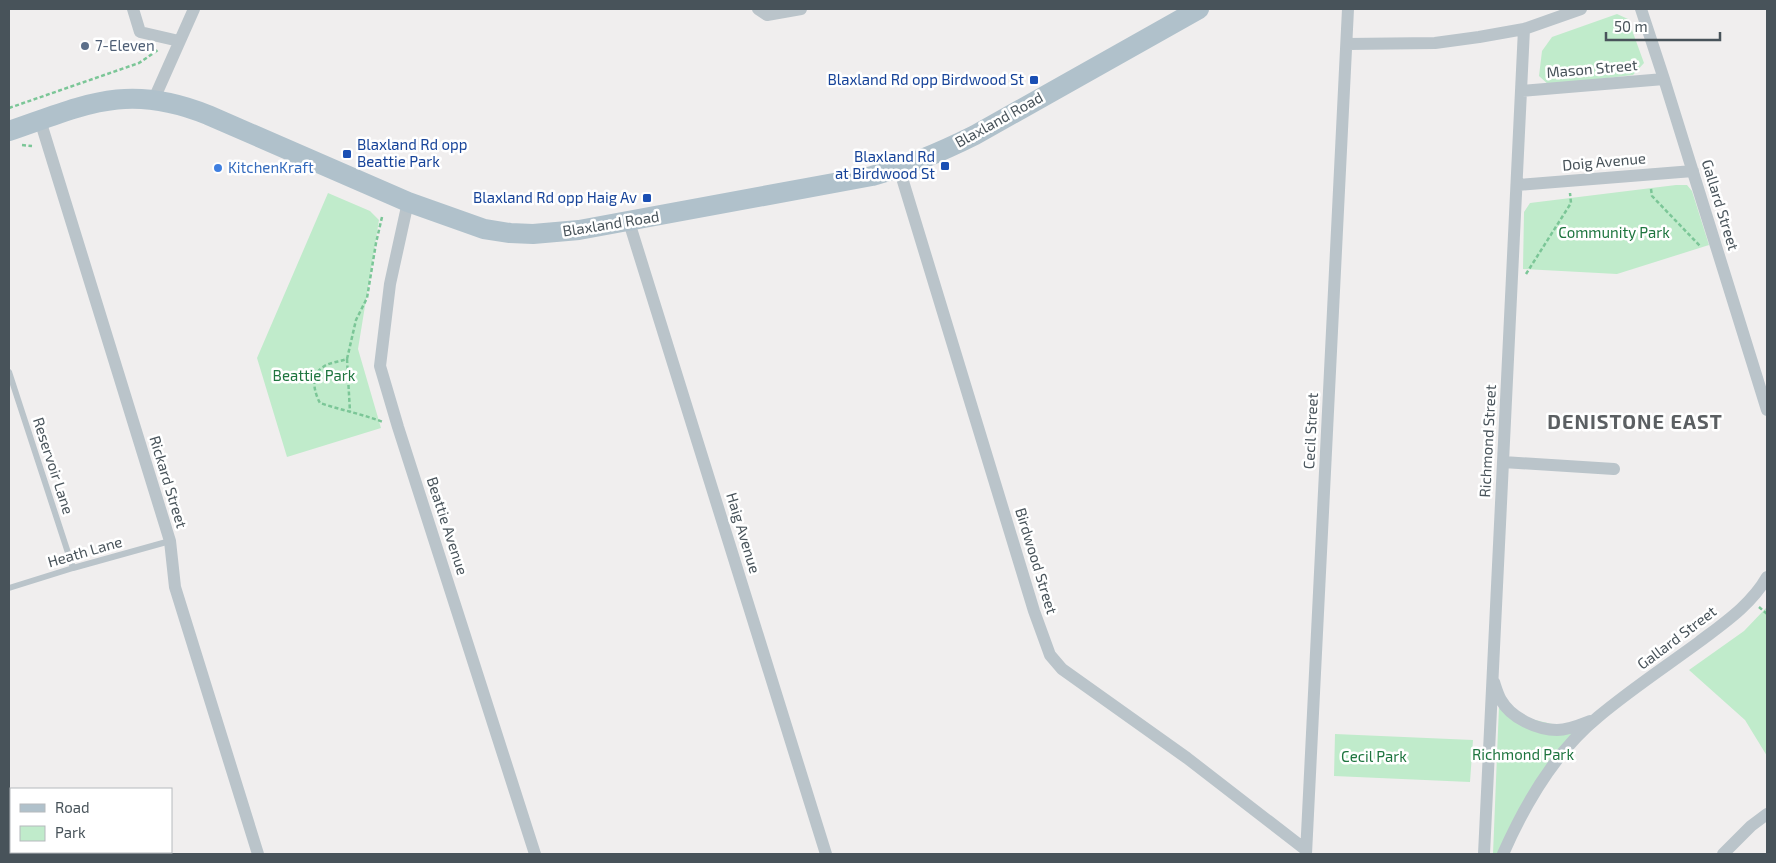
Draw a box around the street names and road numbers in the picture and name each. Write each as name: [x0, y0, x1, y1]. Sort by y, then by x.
street label: Mason Street: [1546, 55, 1638, 81]
street label: Blaxland Road: [951, 88, 1046, 151]
street label: Doig Avenue: [1561, 148, 1646, 174]
street label: Gallard Street: [1699, 157, 1743, 253]
street label: Blaxland Road: [561, 206, 661, 240]
street label: Richmond Street: [1475, 384, 1499, 498]
street label: Cecil Street: [1299, 392, 1321, 470]
street label: Reservoir Lane: [30, 415, 78, 516]
street label: Rickard Street: [146, 433, 192, 530]
street label: Beattie Avenue: [424, 474, 472, 577]
street label: Haig Avenue: [723, 490, 765, 575]
street label: Birdwood Street: [1012, 505, 1062, 616]
street label: Heath Lane: [45, 532, 124, 570]
street label: Gallard Street: [1633, 601, 1720, 673]

